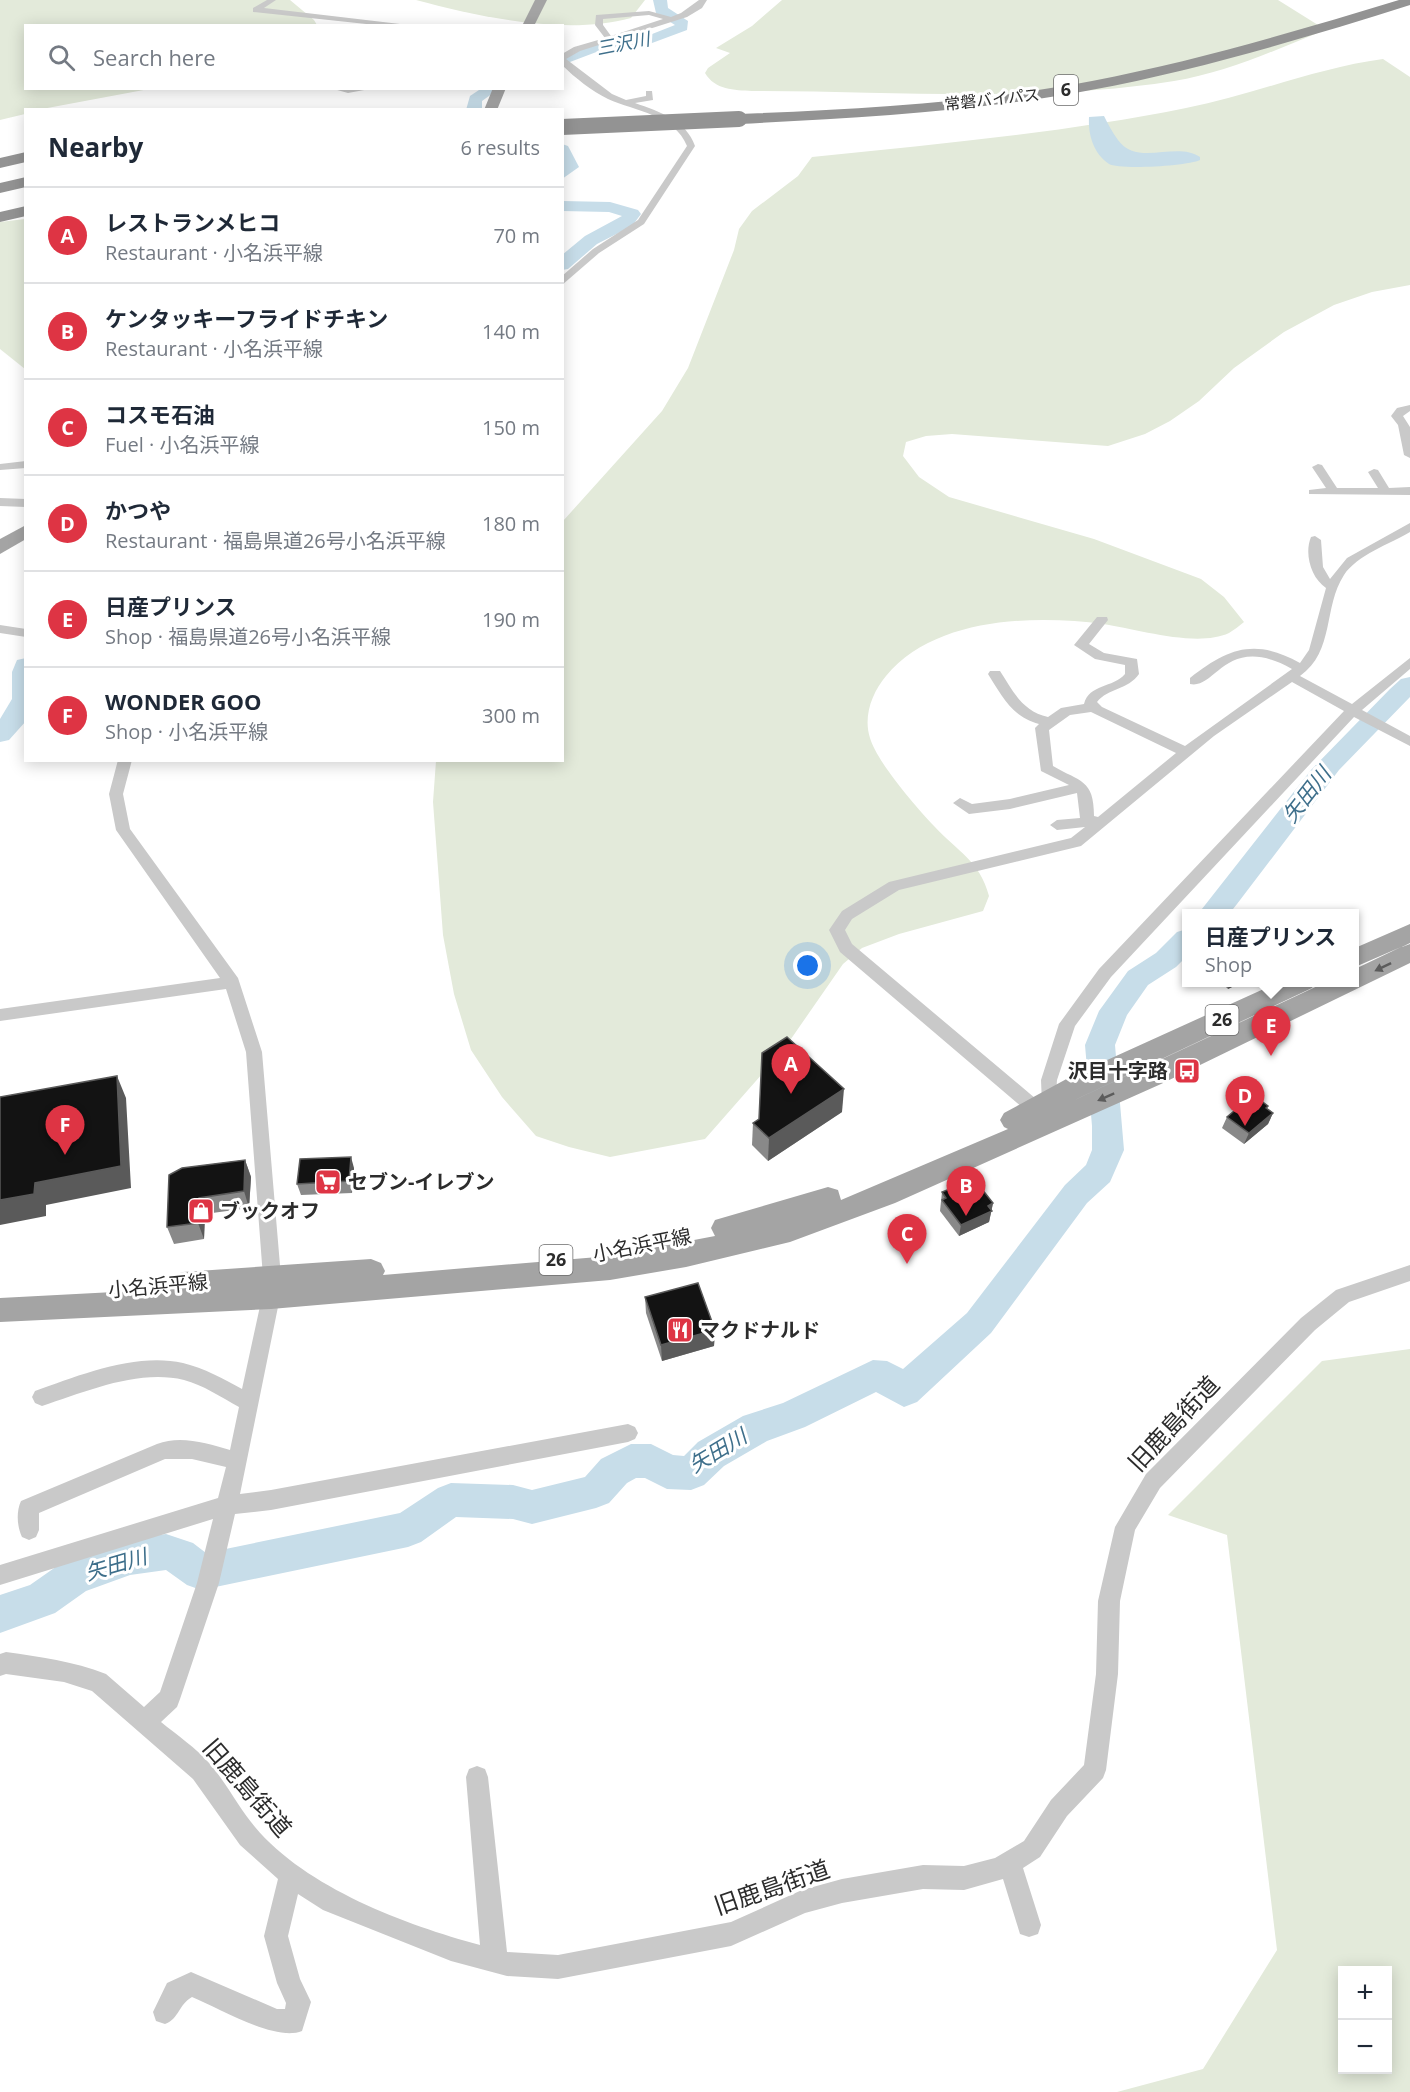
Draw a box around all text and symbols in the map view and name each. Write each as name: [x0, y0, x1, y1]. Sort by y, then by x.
search box: [24, 24, 564, 90]
water label: 三沢川: [594, 26, 654, 60]
icon: search: [45, 41, 78, 74]
text: Search here: [93, 42, 216, 72]
road number: 6: [1054, 75, 1078, 105]
street label: 常磐バイパス: [943, 83, 1041, 115]
text: Nearby: [48, 129, 143, 165]
text: 6 results: [460, 134, 540, 161]
text: レストランメヒコ: [105, 207, 280, 237]
text: A: [61, 222, 74, 249]
text: 70 m: [493, 222, 540, 249]
text: Restaurant · 小名浜平線: [105, 239, 323, 266]
text: ケンタッキーフライドチキン: [105, 303, 388, 333]
text: B: [61, 318, 74, 345]
text: 140 m: [482, 318, 540, 345]
text: Restaurant · 小名浜平線: [105, 335, 323, 362]
text: コスモ石油: [105, 399, 215, 429]
text: C: [61, 414, 74, 441]
text: 150 m: [482, 414, 540, 441]
text: Fuel · 小名浜平線: [105, 431, 260, 458]
text: かつや: [105, 495, 171, 525]
text: D: [60, 510, 75, 537]
text: 180 m: [482, 510, 540, 537]
text: Restaurant · 福島県道26号小名浜平線: [105, 527, 446, 554]
text: 日産プリンス: [105, 591, 237, 621]
text: E: [62, 606, 73, 633]
text: 190 m: [482, 606, 540, 633]
text: Shop · 福島県道26号小名浜平線: [105, 623, 391, 650]
text: WONDER GOO: [105, 686, 261, 716]
text: F: [62, 702, 73, 729]
text: 300 m: [482, 702, 540, 729]
text: Shop · 小名浜平線: [105, 718, 268, 745]
water label: 矢田川: [1276, 759, 1338, 828]
popup: [1182, 909, 1359, 987]
text: 日産プリンス: [1205, 921, 1336, 951]
your location: [793, 951, 822, 980]
text: Shop: [1205, 951, 1252, 978]
one-way arrow: [1374, 962, 1391, 971]
road number: 26: [1206, 1005, 1238, 1035]
pin: E: [1252, 1006, 1290, 1056]
pin: A: [772, 1044, 810, 1094]
bus stop icon: 沢目十字路: [1172, 1056, 1202, 1086]
place label: 沢目十字路: [1068, 1057, 1168, 1084]
pin: D: [1226, 1076, 1264, 1126]
one-way arrow: [1097, 1092, 1114, 1101]
pin: F: [46, 1106, 84, 1155]
pin: B: [946, 1166, 986, 1216]
supermarket icon: セブン-イレブン: [313, 1167, 343, 1197]
place label: セブン-イレブン: [348, 1168, 494, 1195]
shop icon: ブックオフ: [186, 1196, 216, 1226]
place label: ブックオフ: [220, 1197, 320, 1224]
pin: C: [888, 1214, 926, 1264]
street label: 小名浜平線: [590, 1222, 694, 1267]
road number: 26: [540, 1245, 572, 1275]
street label: 小名浜平線: [107, 1268, 209, 1303]
restaurant icon: マクドナルド: [665, 1315, 695, 1345]
place label: マクドナルド: [700, 1316, 820, 1343]
street label: 旧鹿島街道: [1120, 1368, 1226, 1478]
water label: 矢田川: [683, 1421, 753, 1478]
water label: 矢田川: [82, 1541, 152, 1586]
street label: 旧鹿島街道: [196, 1731, 300, 1843]
street label: 旧鹿島街道: [709, 1851, 834, 1922]
map controls: [1338, 1966, 1392, 2074]
button: +: [1338, 1966, 1392, 2020]
button: −: [1338, 2020, 1392, 2074]

